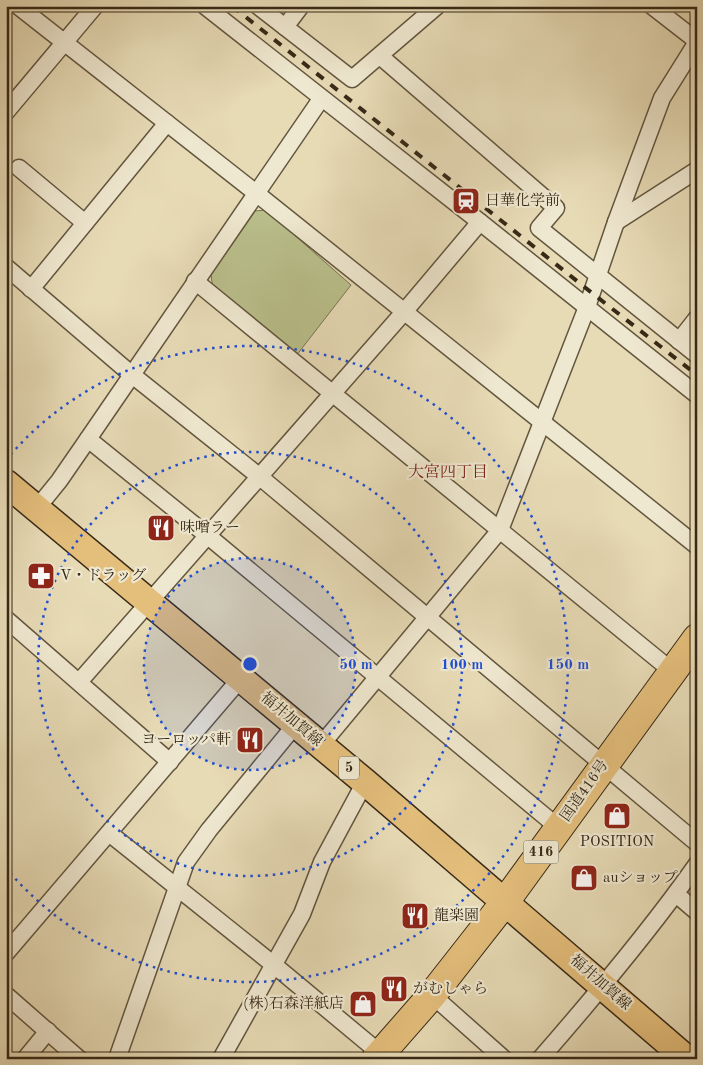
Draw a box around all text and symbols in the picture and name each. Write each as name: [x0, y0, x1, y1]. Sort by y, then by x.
station icon: 日華化学前: [451, 186, 481, 216]
place label: 日華化学前: [485, 192, 560, 209]
district label: 大宮四丁目: [408, 463, 488, 481]
restaurant icon: 味噌ラー: [146, 513, 176, 543]
place label: 味噌ラー: [180, 519, 240, 536]
pharmacy icon: V・ドラッグ: [26, 561, 56, 591]
place label: V・ドラッグ: [60, 567, 146, 584]
centre of rings: [241, 655, 259, 673]
text: 50 m: [339, 658, 373, 673]
text: 100 m: [441, 658, 483, 673]
text: 150 m: [547, 658, 589, 673]
street label: 福井加賀線: [257, 689, 326, 750]
restaurant icon: ヨーロッパ軒: [235, 725, 265, 755]
place label: ヨーロッパ軒: [141, 731, 231, 748]
road number: 5: [339, 756, 359, 780]
street label: 国道416号: [557, 756, 612, 824]
shop icon: POSITION: [602, 801, 632, 831]
place label: POSITION: [580, 835, 655, 850]
road number: 416: [524, 840, 558, 864]
shop icon: auショップ: [569, 863, 599, 893]
place label: auショップ: [603, 870, 678, 886]
restaurant icon: 龍楽園: [400, 901, 430, 931]
place label: 龍楽園: [434, 907, 479, 924]
street label: 福井加賀線: [567, 951, 635, 1013]
restaurant icon: がむしゃら: [379, 974, 409, 1004]
place label: がむしゃら: [413, 981, 488, 997]
shop icon: (株)石森洋紙店: [348, 989, 378, 1019]
place label: (株)石森洋紙店: [243, 995, 344, 1012]

